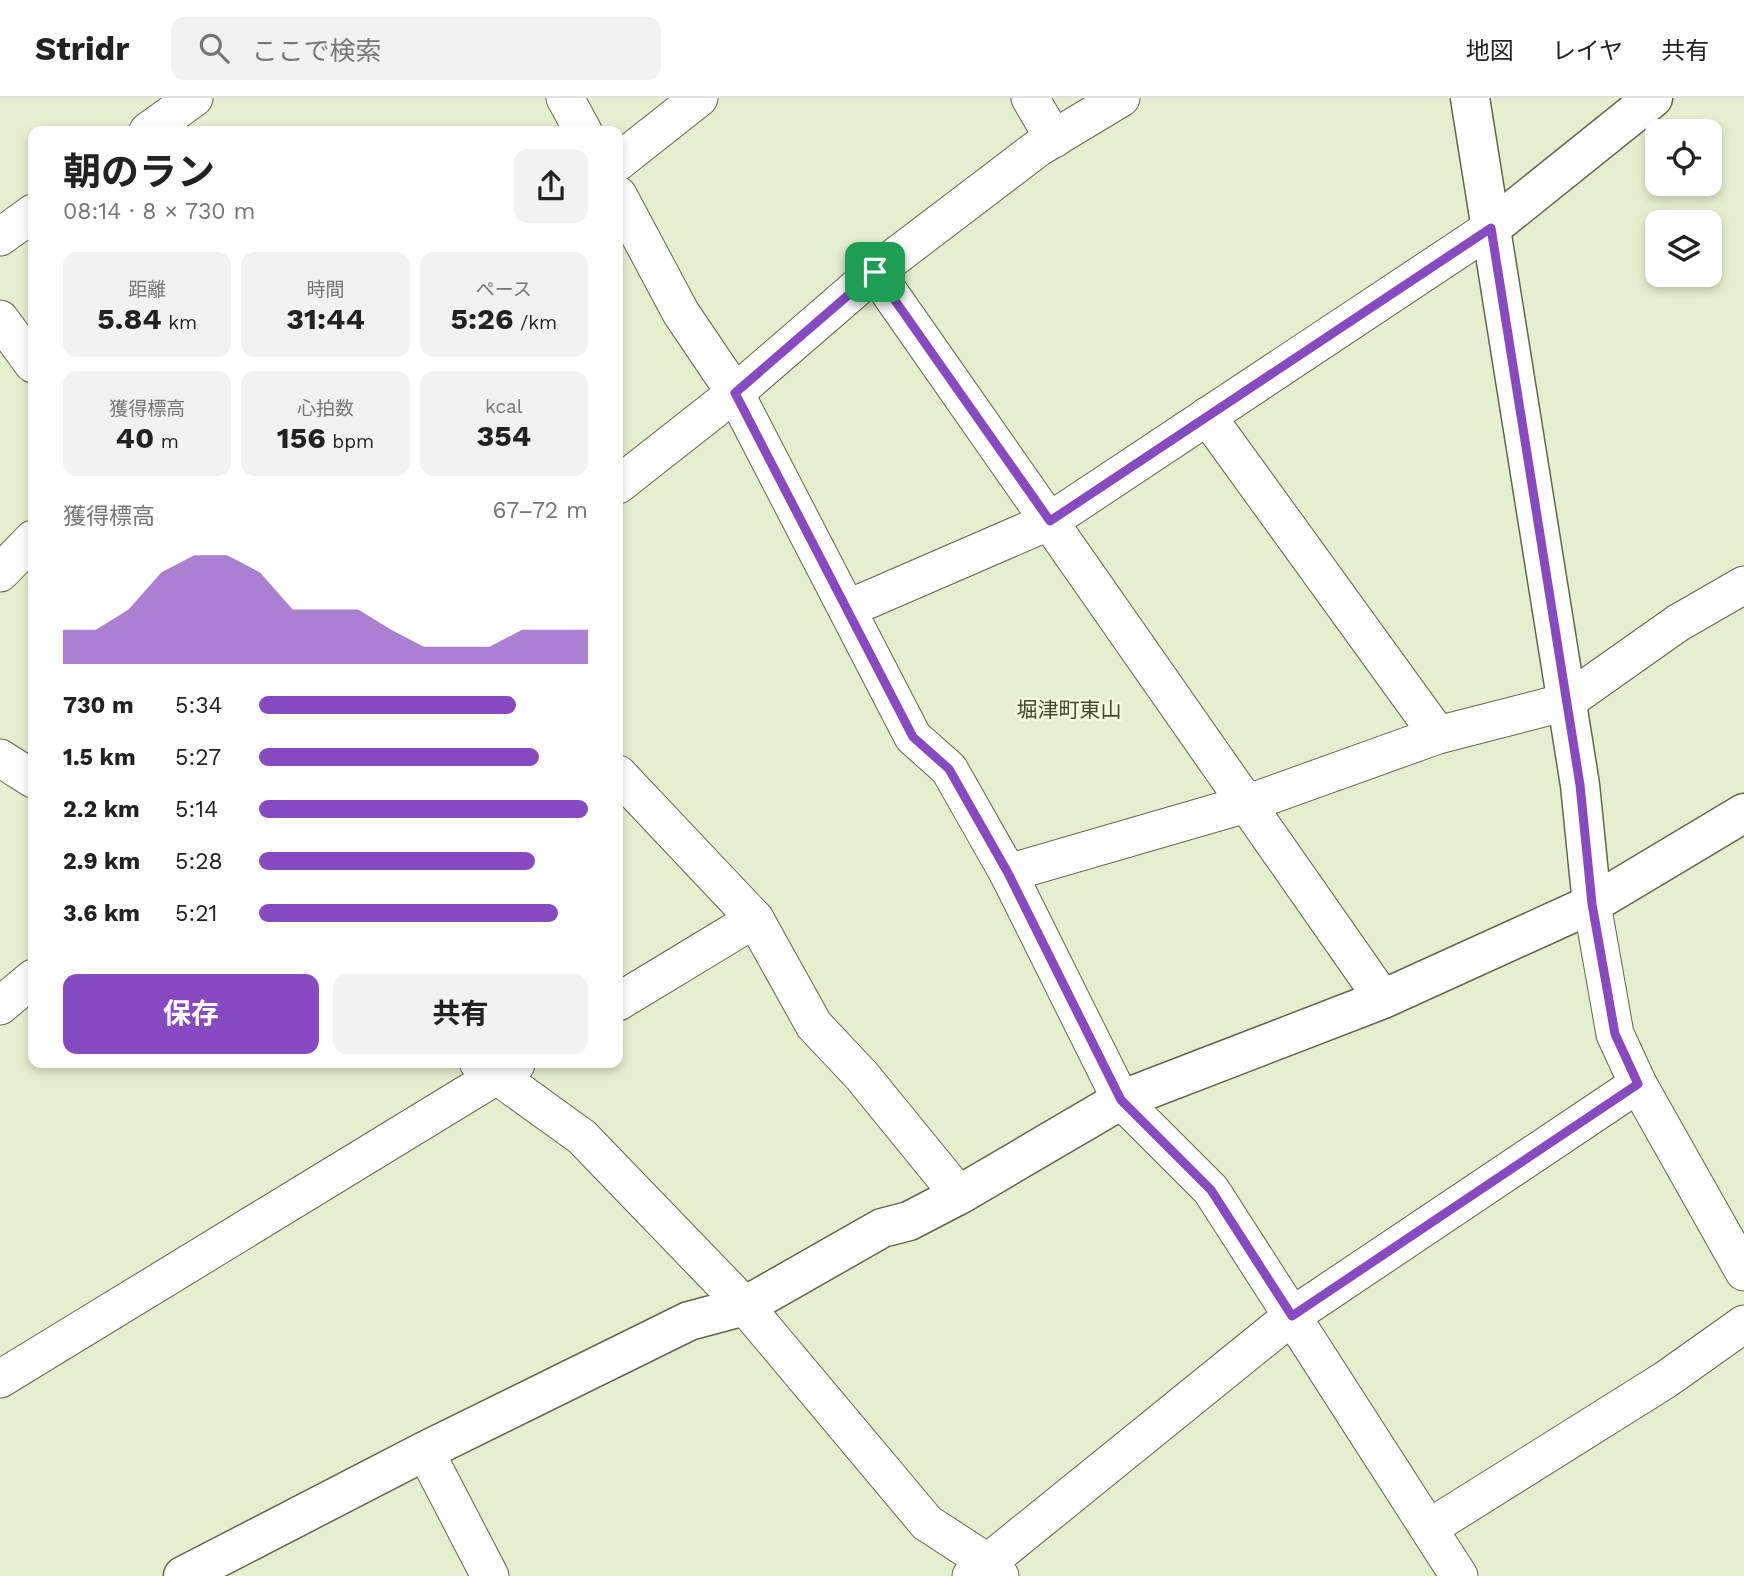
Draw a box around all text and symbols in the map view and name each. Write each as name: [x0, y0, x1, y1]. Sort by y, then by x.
search box: [171, 17, 661, 80]
text: Stridr: [35, 29, 129, 68]
icon: search: [195, 29, 233, 67]
text: ここで検索: [251, 36, 381, 66]
text: 地図: [1466, 37, 1514, 65]
text: レイヤ: [1552, 37, 1623, 65]
text: 共有: [1661, 37, 1709, 65]
map controls: [1645, 119, 1722, 287]
button: locate: [1645, 119, 1722, 196]
button: share: [514, 149, 588, 223]
text: 朝のラン: [63, 150, 215, 194]
text: 08:14 · 8 × 730 m: [63, 198, 255, 225]
button: layers: [1645, 210, 1722, 287]
pin: [845, 242, 905, 302]
icon: arrive: [856, 253, 894, 291]
text: 距離: [128, 278, 166, 301]
text: 時間: [306, 278, 345, 301]
text: ペース: [476, 278, 532, 301]
text: 5.84: [97, 301, 162, 336]
text: 31:44: [286, 301, 365, 336]
text: 5:26: [451, 301, 513, 336]
text: km: [162, 311, 197, 334]
text: /km: [513, 311, 557, 334]
text: kcal: [485, 395, 523, 418]
text: 獲得標高: [109, 397, 185, 420]
text: 心拍数: [297, 397, 354, 420]
text: 354: [476, 418, 531, 453]
text: 40: [116, 420, 154, 455]
text: 156: [277, 420, 326, 455]
text: m: [154, 430, 179, 453]
text: bpm: [326, 430, 374, 453]
text: 67–72 m: [493, 497, 588, 524]
text: 獲得標高: [63, 503, 155, 530]
text: 730 m: [63, 692, 134, 719]
text: 5:34: [175, 692, 223, 719]
district label: 堀津町東山: [1017, 697, 1122, 722]
text: 1.5 km: [63, 744, 136, 771]
text: 5:27: [175, 744, 221, 771]
text: 2.2 km: [63, 796, 140, 823]
text: 5:14: [175, 796, 218, 823]
text: 2.9 km: [63, 848, 140, 875]
text: 5:28: [175, 848, 223, 875]
text: 3.6 km: [63, 900, 140, 927]
text: 5:21: [175, 900, 218, 927]
button: 保存: [63, 974, 319, 1054]
button: 共有: [333, 974, 588, 1054]

